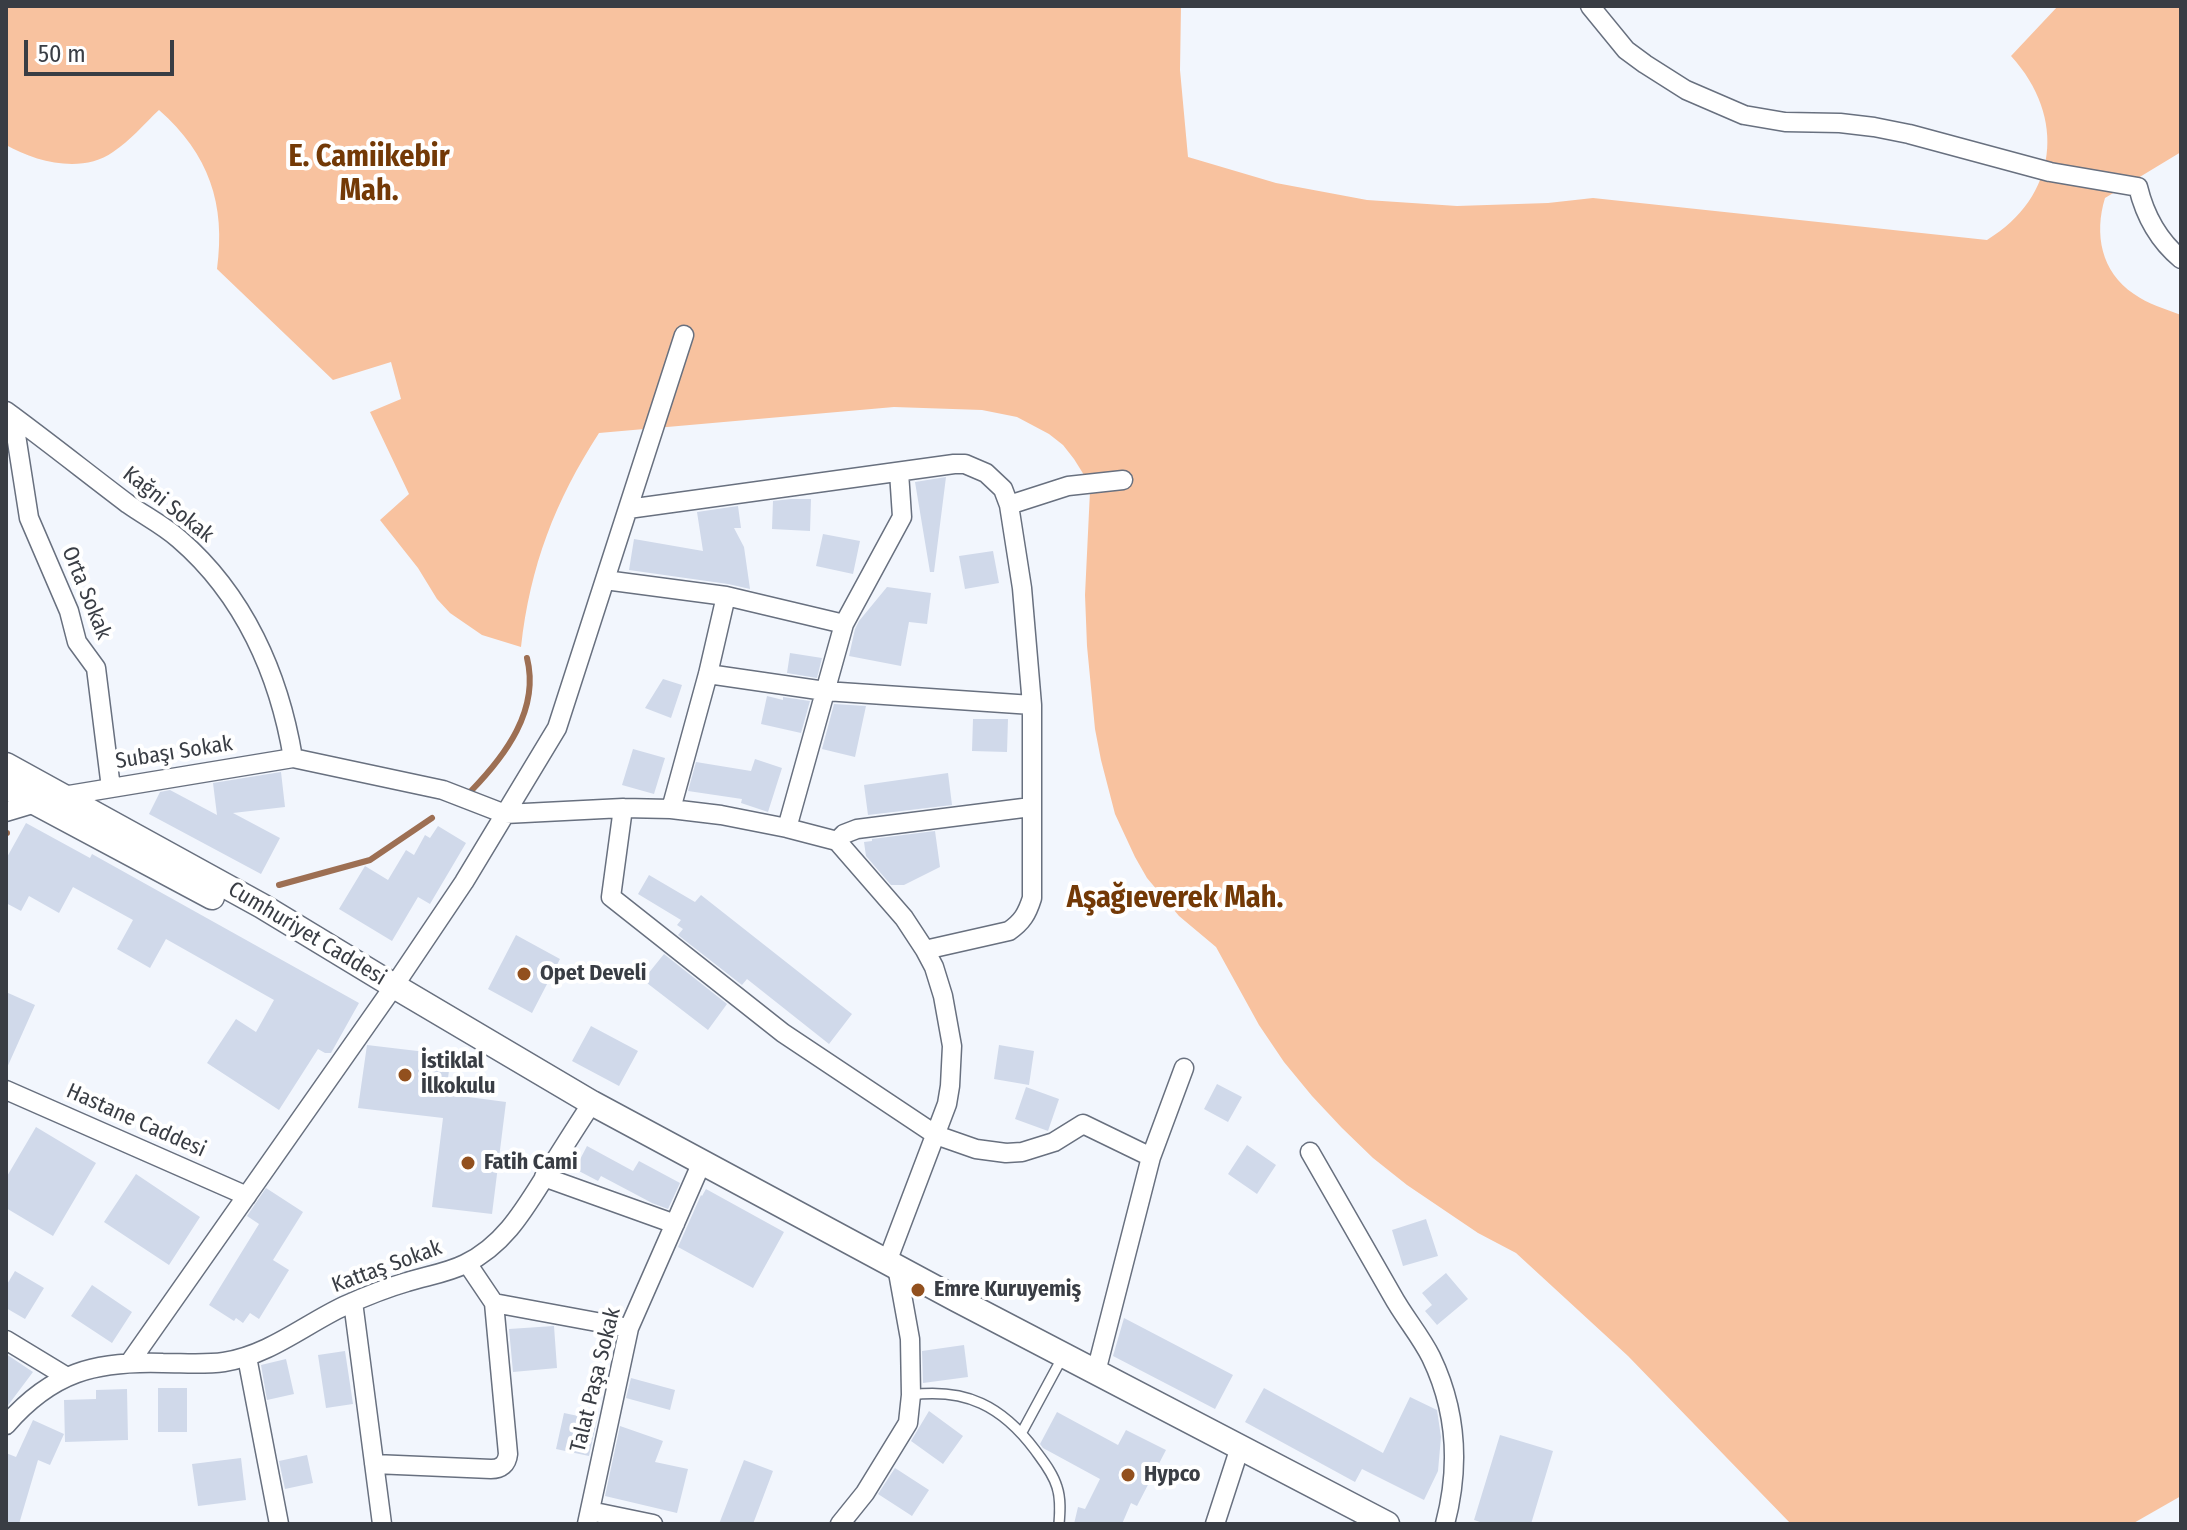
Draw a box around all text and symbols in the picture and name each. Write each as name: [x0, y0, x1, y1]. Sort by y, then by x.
scale bar: [28, 24, 178, 74]
text: 50 m: [38, 40, 86, 68]
district label: E. Camiikebir Mah.: [288, 140, 450, 210]
street label: Kağni Sokak: [117, 461, 219, 549]
street label: Orta Sokak: [55, 543, 117, 643]
street label: Subaşı Sokak: [114, 731, 234, 775]
street label: Cumhuriyet Caddesi: [223, 876, 391, 992]
district label: Aşağıeverek Mah.: [1067, 881, 1283, 917]
place label: Opet Develi: [540, 961, 646, 987]
marker: Opet Develi: [515, 965, 533, 983]
place label: İstiklal İlkokulu: [421, 1049, 495, 1100]
marker: İstiklal İlkokulu: [396, 1066, 414, 1084]
street label: Hastane Caddesi: [62, 1078, 210, 1164]
place label: Fatih Cami: [484, 1150, 578, 1176]
marker: Fatih Cami: [459, 1154, 477, 1172]
street label: Kattaş Sokak: [328, 1235, 446, 1299]
place label: Emre Kuruyemiş: [934, 1277, 1081, 1303]
marker: Emre Kuruyemiş: [909, 1281, 927, 1299]
street label: Talat Paşa Sokak: [565, 1305, 627, 1455]
place label: Hypco: [1144, 1462, 1201, 1488]
marker: Hypco: [1119, 1466, 1137, 1484]

